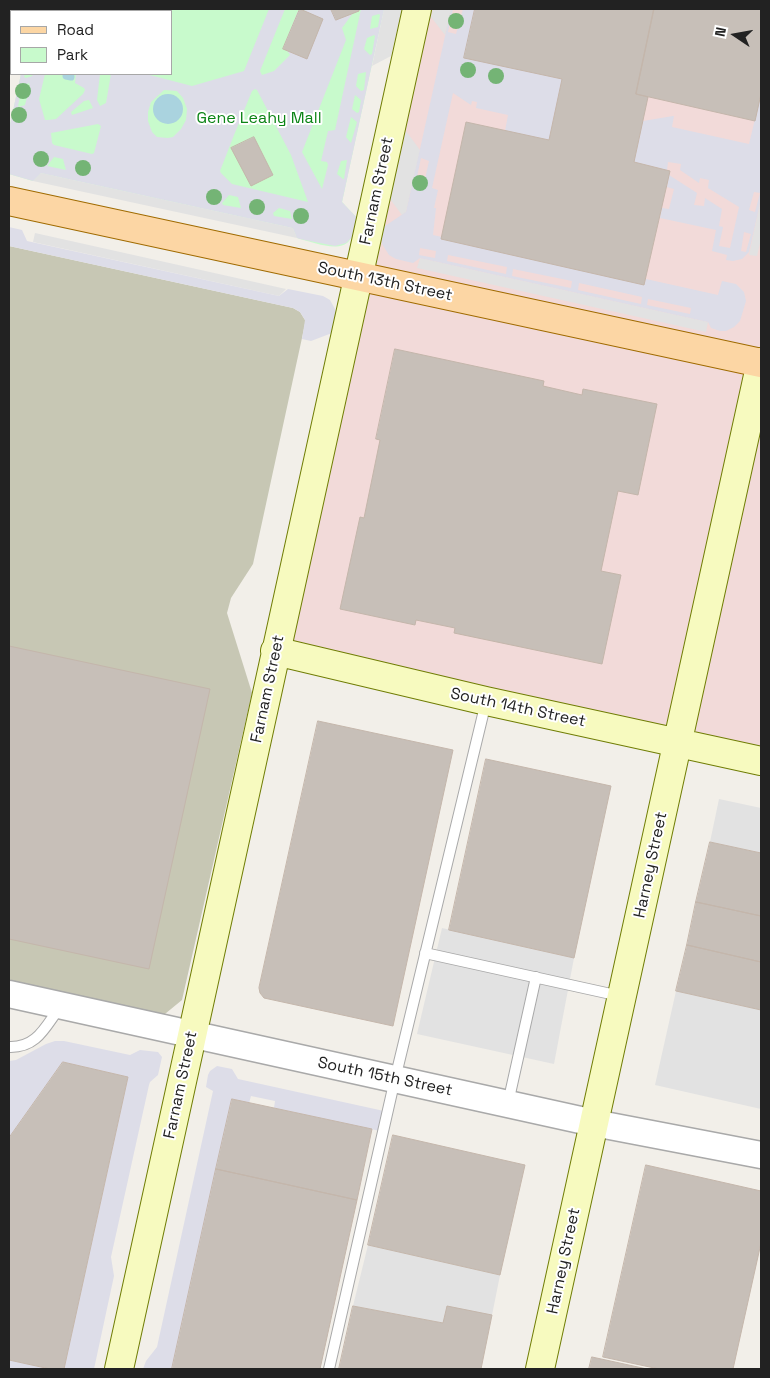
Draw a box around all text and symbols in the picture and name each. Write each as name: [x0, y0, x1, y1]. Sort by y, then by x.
legend: [10, 10, 172, 75]
north arrow: [710, 10, 760, 60]
text: Road: [57, 20, 94, 39]
text: N: [711, 25, 730, 38]
text: Park: [57, 45, 88, 64]
park label: Gene Leahy Mall: [196, 109, 322, 129]
street label: Farnam Street: [356, 135, 398, 247]
street label: South 13th Street: [316, 258, 454, 306]
street label: Farnam Street: [247, 633, 289, 745]
street label: South 14th Street: [449, 684, 587, 732]
street label: Harney Street: [630, 810, 672, 920]
street label: Farnam Street: [160, 1029, 202, 1141]
street label: South 15th Street: [316, 1053, 454, 1101]
street label: Harney Street: [543, 1206, 585, 1316]

